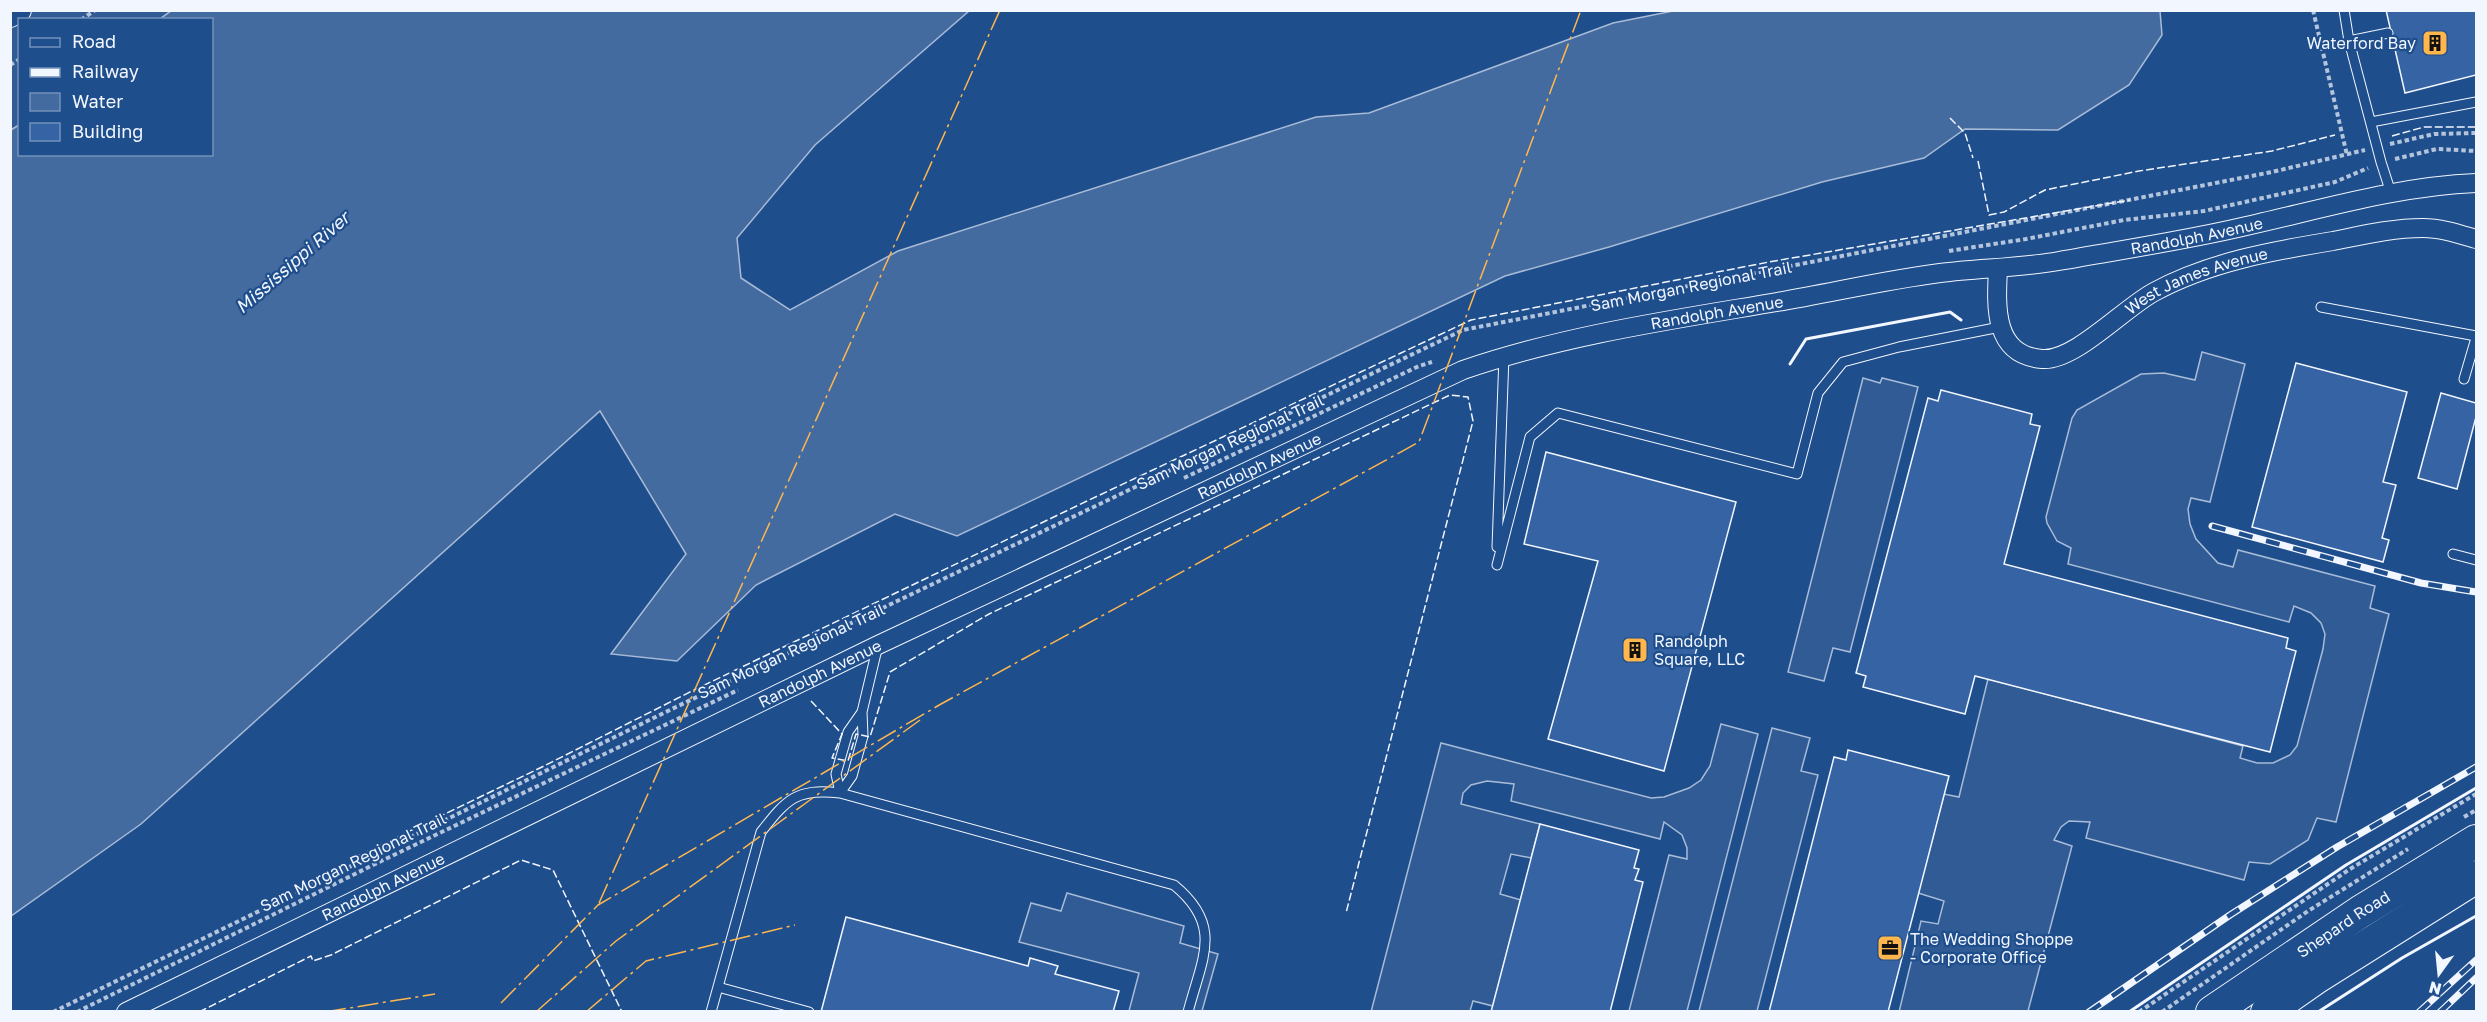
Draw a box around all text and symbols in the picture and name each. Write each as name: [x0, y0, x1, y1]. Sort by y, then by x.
legend: [18, 18, 213, 156]
building icon: Waterford Bay: [2420, 28, 2450, 58]
text: Road: [72, 30, 116, 52]
place label: Waterford Bay: [2307, 33, 2416, 53]
text: Railway: [72, 60, 139, 82]
text: Water: [72, 90, 123, 112]
text: Building: [72, 120, 143, 142]
water label: Mississippi River: [231, 205, 356, 317]
street label: Randolph Avenue: [2129, 213, 2265, 258]
street label: West James Avenue: [2121, 243, 2269, 319]
street label: Sam Morgan Regional Trail: [1589, 257, 1793, 315]
street label: Randolph Avenue: [1649, 291, 1785, 333]
street label: Sam Morgan Regional Trail: [1133, 390, 1327, 494]
street label: Randolph Avenue: [1194, 428, 1324, 503]
street label: Sam Morgan Regional Trail: [694, 599, 888, 703]
place label: Randolph Square, LLC: [1654, 631, 1745, 669]
street label: Randolph Avenue: [755, 635, 885, 712]
building icon: Randolph Square, LLC: [1620, 635, 1650, 665]
street label: Sam Morgan Regional Trail: [257, 808, 449, 916]
street label: Randolph Avenue: [318, 848, 448, 925]
street label: Shepard Road: [2293, 886, 2393, 962]
place label: The Wedding Shoppe - Corporate Office: [1910, 929, 2073, 967]
office icon: The Wedding Shoppe - Corporate Office: [1875, 933, 1905, 963]
north arrow: [2409, 944, 2469, 1004]
text: N: [2427, 977, 2444, 1000]

